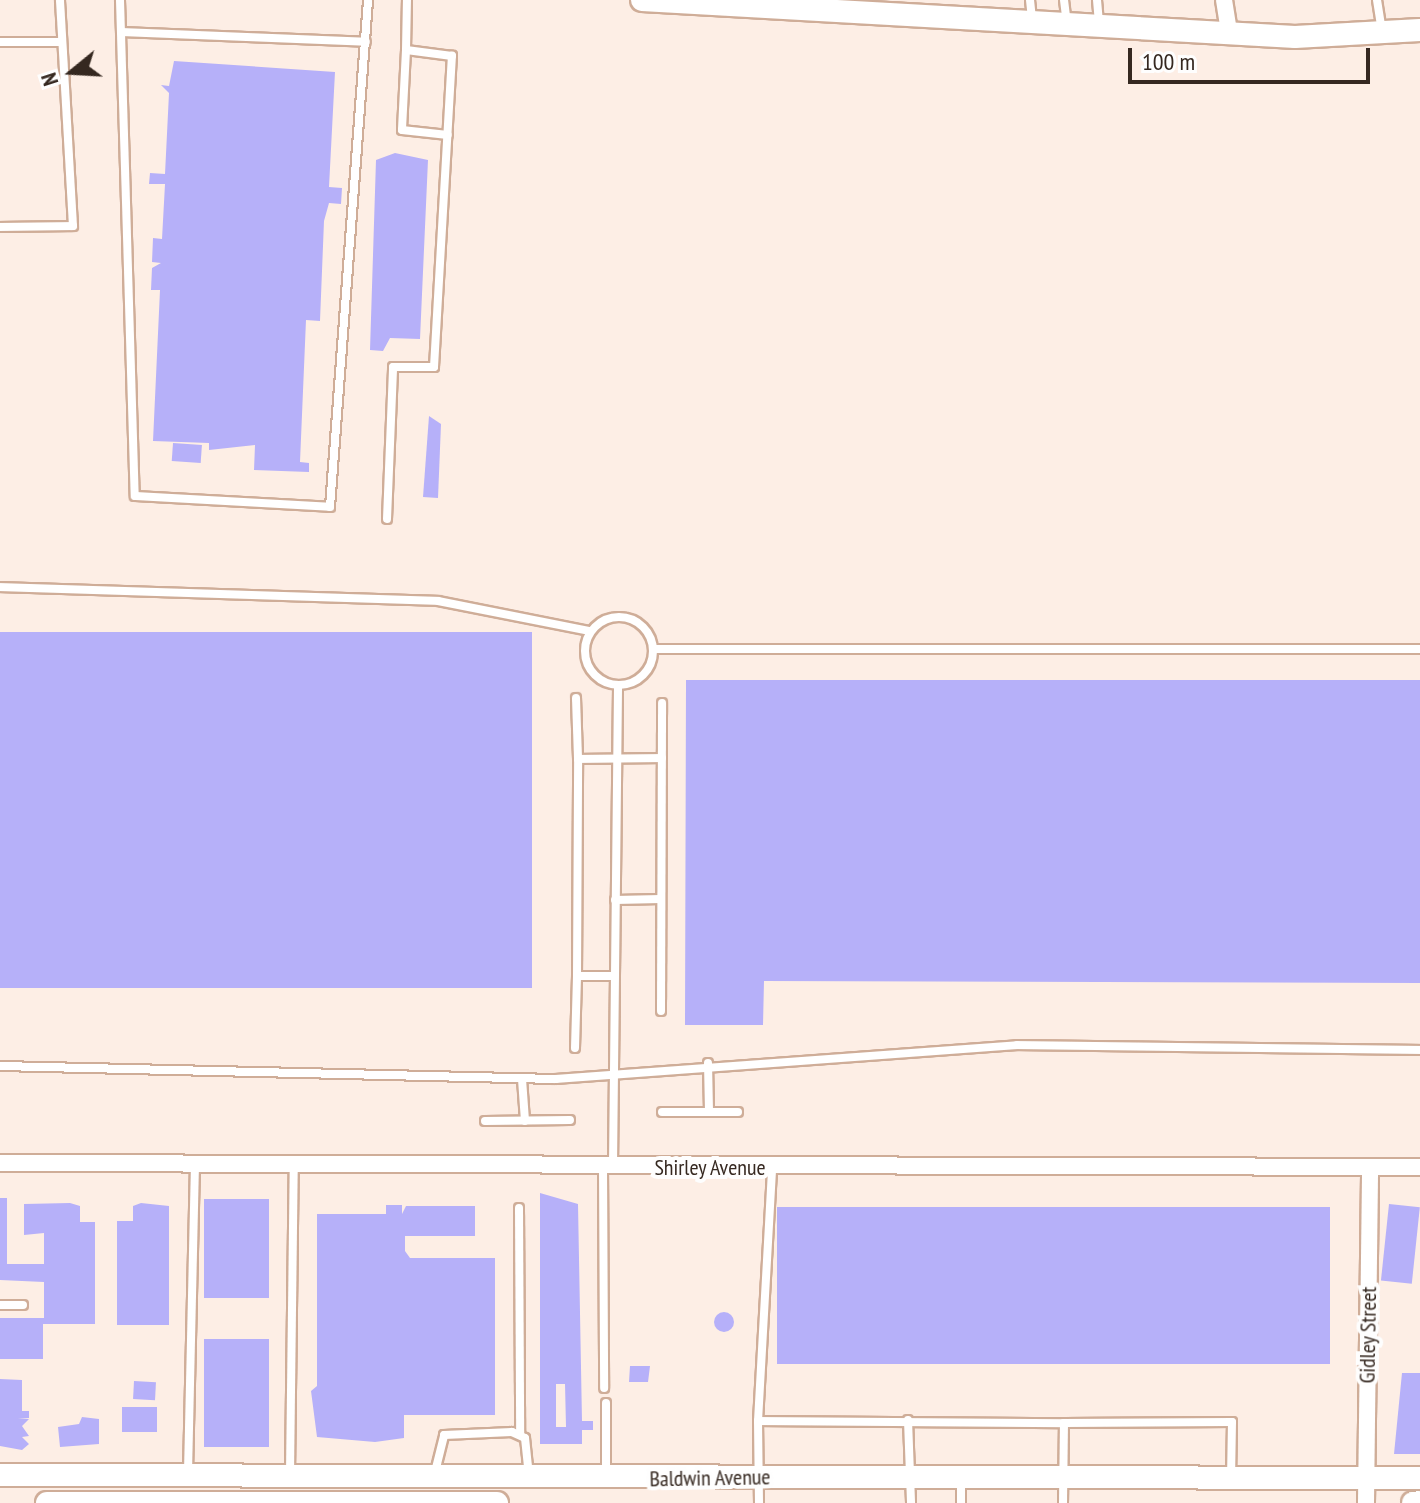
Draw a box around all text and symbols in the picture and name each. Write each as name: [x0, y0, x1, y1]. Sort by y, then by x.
north arrow: [32, 32, 112, 112]
scale bar: [1132, 32, 1374, 82]
text: 100 m: [1142, 46, 1195, 77]
text: N: [34, 69, 64, 89]
street label: Shirley Avenue: [654, 1155, 766, 1181]
street label: Gidley Street: [1354, 1286, 1382, 1384]
street label: Baldwin Avenue: [649, 1464, 771, 1492]

